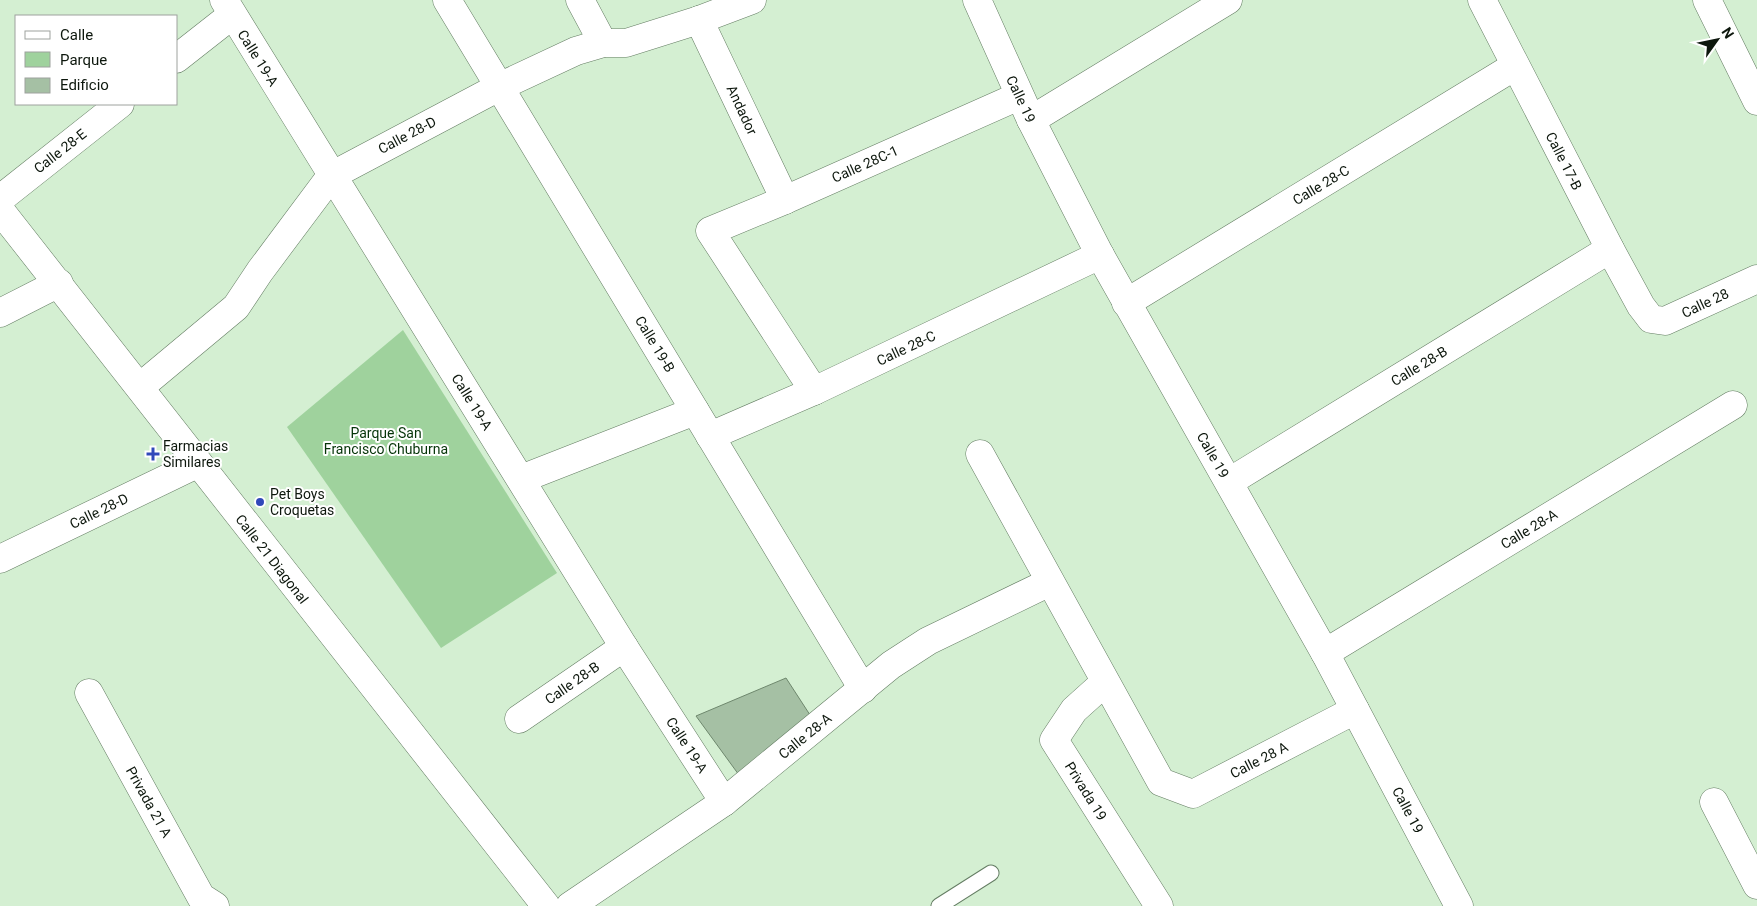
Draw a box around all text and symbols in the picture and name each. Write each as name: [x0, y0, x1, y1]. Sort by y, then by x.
legend: [15, 15, 178, 105]
north arrow: [1692, 15, 1742, 65]
text: N: [1718, 24, 1737, 41]
text: Calle: [60, 26, 93, 44]
street label: Calle 19-A: [234, 27, 282, 89]
text: Parque: [60, 51, 107, 69]
street label: Calle 19: [1003, 73, 1039, 125]
text: Edificio: [60, 76, 109, 94]
street label: Andador: [724, 83, 761, 138]
street label: Calle 28-D: [375, 113, 439, 157]
street label: Calle 28-E: [31, 126, 89, 176]
street label: Calle 17-B: [1543, 129, 1585, 193]
street label: Calle 28C-1: [829, 142, 901, 186]
street label: Calle 28-C: [1290, 162, 1352, 208]
street label: Calle 28: [1679, 285, 1731, 321]
street label: Calle 19-B: [632, 313, 678, 375]
street label: Calle 28-C: [874, 327, 938, 369]
street label: Calle 28-B: [1388, 343, 1450, 389]
street label: Calle 19-A: [448, 371, 496, 433]
park label: Parque San Francisco Chuburna: [324, 425, 448, 457]
street label: Calle 19: [1194, 429, 1232, 481]
place label: Farmacias Similares: [163, 438, 228, 470]
marker: Farmacias Similares: [147, 448, 159, 460]
place label: Pet Boys Croquetas: [270, 486, 334, 518]
street label: Calle 28-D: [67, 490, 131, 532]
marker: Pet Boys Croquetas: [254, 496, 266, 508]
street label: Calle 28-A: [1498, 506, 1560, 552]
street label: Calle 21 Diagonal: [232, 511, 312, 607]
street label: Calle 28-B: [542, 658, 602, 708]
street label: Calle 28-A: [775, 710, 835, 762]
street label: Calle 19-A: [663, 714, 711, 776]
street label: Calle 28 A: [1227, 739, 1291, 781]
street label: Privada 19: [1062, 759, 1110, 823]
street label: Privada 21 A: [123, 764, 175, 840]
street label: Calle 19: [1389, 784, 1427, 836]

